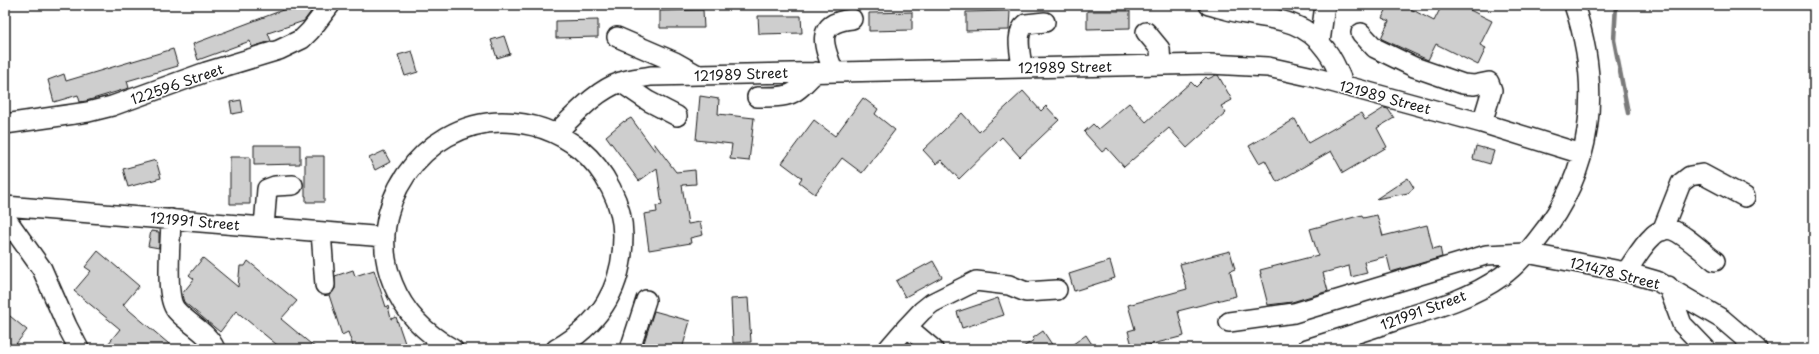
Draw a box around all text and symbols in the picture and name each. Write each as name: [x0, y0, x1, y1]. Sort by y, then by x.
street label: 121989 Street: [1018, 56, 1112, 78]
street label: 122596 Street: [128, 58, 227, 110]
street label: 121989 Street: [694, 62, 789, 86]
street label: 121989 Street: [1337, 75, 1433, 119]
street label: 121991 Street: [149, 207, 241, 235]
street label: 121478 Street: [1568, 252, 1662, 294]
street label: 121991 Street: [1377, 285, 1469, 335]

